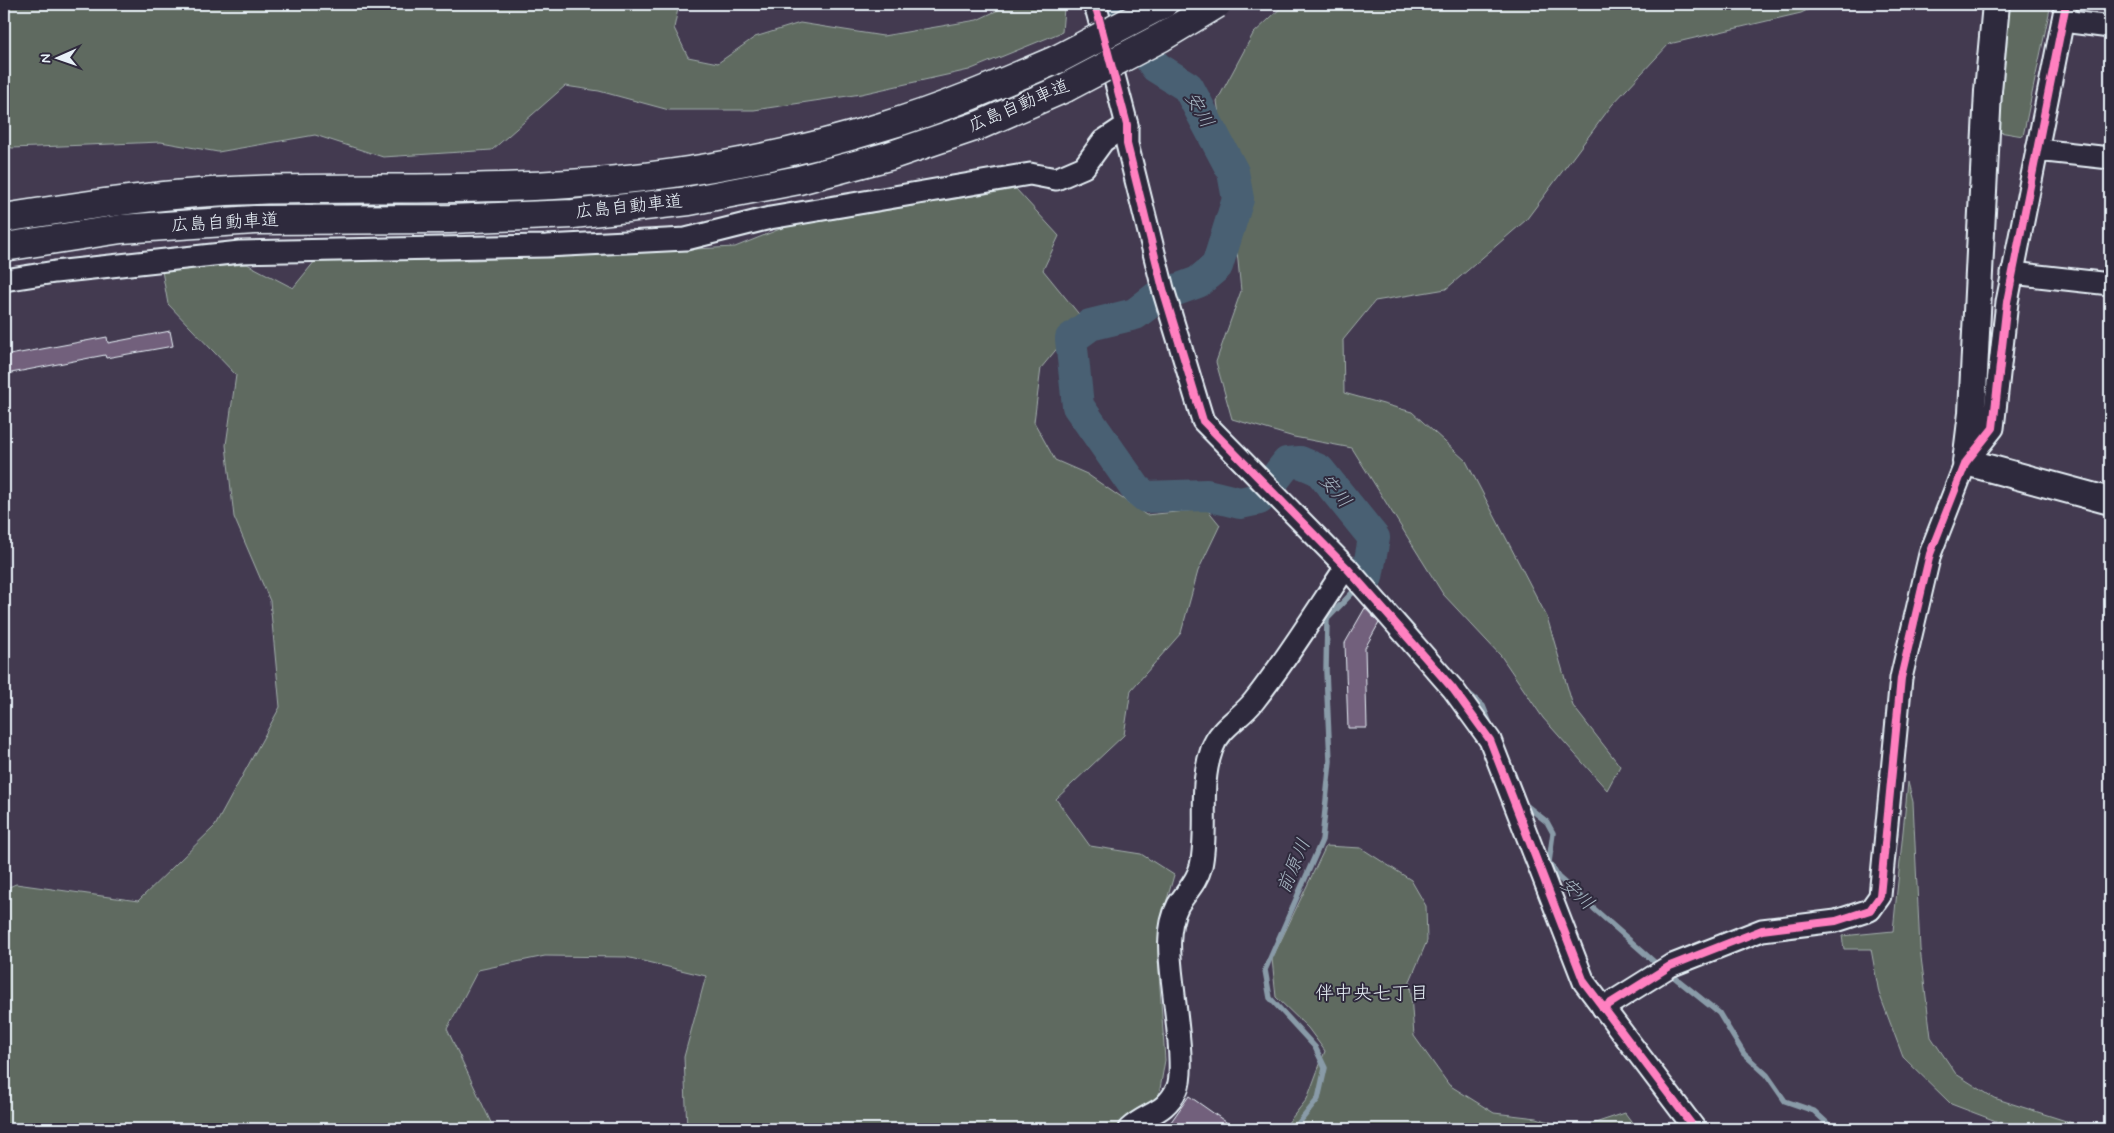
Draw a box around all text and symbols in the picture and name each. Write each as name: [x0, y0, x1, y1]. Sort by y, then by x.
north arrow: [32, 32, 82, 82]
text: N: [37, 53, 55, 63]
street label: 広島自動車道: [965, 74, 1073, 138]
water label: 安川: [1179, 87, 1219, 133]
street label: 広島自動車道: [574, 189, 684, 225]
street label: 広島自動車道: [170, 208, 280, 238]
water label: 安川: [1313, 468, 1357, 514]
water label: 前原川: [1271, 835, 1317, 897]
water label: 安川: [1555, 872, 1599, 916]
district label: 伴中央七丁目: [1315, 981, 1429, 1006]

